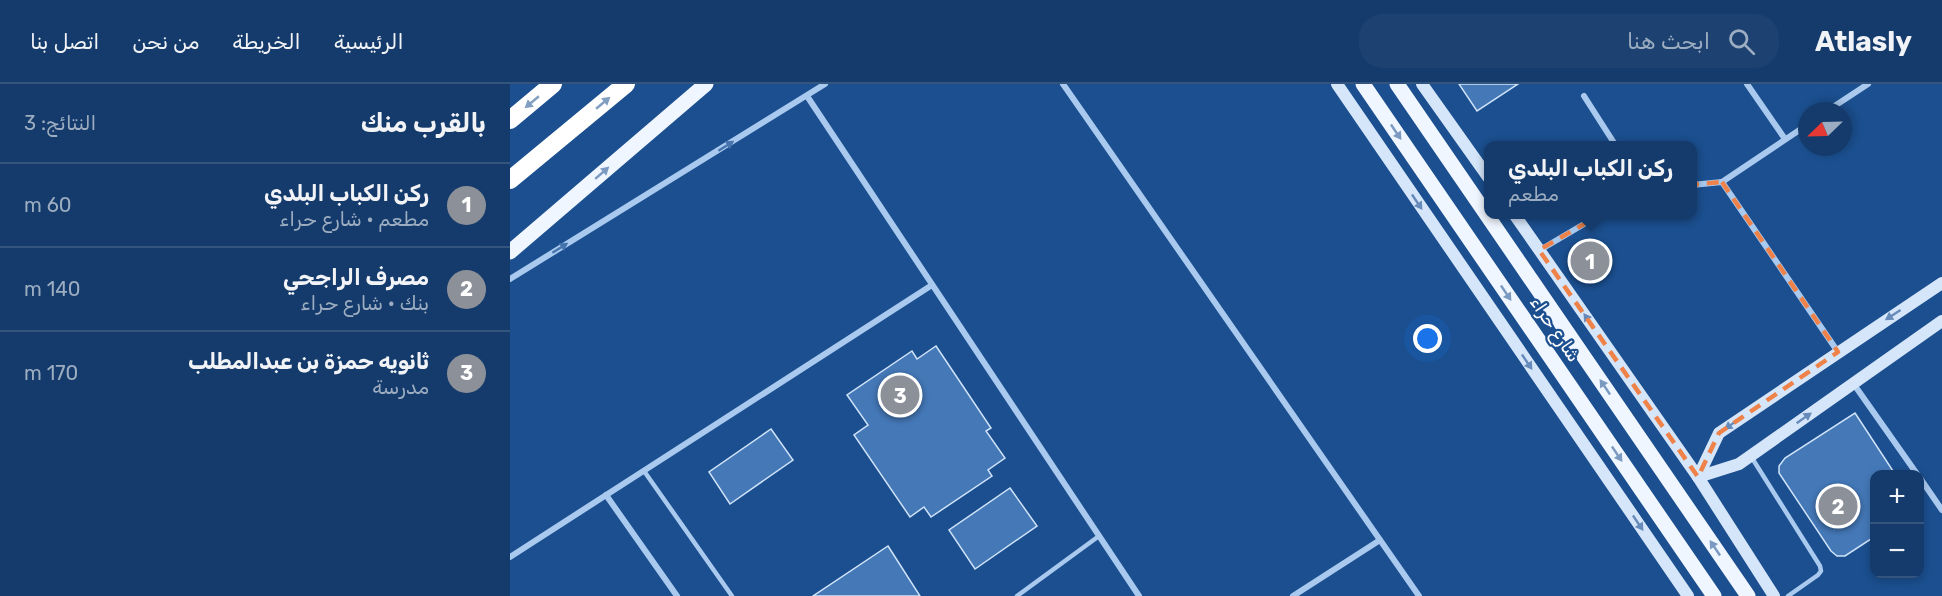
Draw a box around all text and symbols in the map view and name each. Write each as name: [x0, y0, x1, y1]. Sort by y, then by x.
search box: [1359, 14, 1779, 68]
icon: search: [1725, 25, 1758, 58]
text: Atlasly: [1815, 25, 1912, 58]
text: ابحث هنا: [1627, 28, 1710, 55]
text: اتصل بنا: [30, 29, 99, 54]
text: من نحن: [132, 29, 199, 54]
text: الخريطة: [232, 29, 301, 54]
text: الرئيسية: [334, 29, 404, 54]
one-way arrow: [525, 95, 540, 108]
one-way arrow: [595, 96, 611, 109]
north arrow: [1798, 102, 1852, 156]
text: بالقرب منك: [361, 108, 486, 139]
text: النتائج: 3: [24, 111, 96, 135]
one-way arrow: [1390, 124, 1402, 140]
one-way arrow: [718, 140, 734, 151]
popup: [1484, 141, 1697, 219]
text: ركن الكباب البلدي: [1508, 155, 1673, 182]
one-way arrow: [594, 167, 609, 180]
text: ركن الكباب البلدي: [264, 180, 429, 207]
text: مطعم: [1508, 182, 1559, 206]
text: 60 m: [24, 193, 71, 217]
text: 1: [462, 193, 471, 217]
one-way arrow: [1411, 193, 1423, 209]
text: مطعم · شارع حراء: [279, 207, 429, 231]
pin: 1: [1570, 238, 1610, 284]
one-way arrow: [552, 243, 568, 254]
text: مصرف الراجحي: [283, 264, 429, 291]
text: 140 m: [24, 277, 80, 301]
text: 2: [460, 277, 473, 301]
one-way arrow: [1500, 285, 1511, 301]
text: بنك · شارع حراء: [300, 291, 429, 315]
street label: شارع حراء: [1524, 292, 1585, 367]
one-way arrow: [1885, 309, 1901, 320]
one-way arrow: [1583, 314, 1595, 330]
your location: [1413, 324, 1442, 353]
text: ثانويه حمزة بن عبدالمطلب: [188, 348, 429, 375]
one-way arrow: [1521, 354, 1533, 370]
text: 170 m: [24, 361, 78, 385]
text: 3: [460, 361, 473, 385]
pin: 3: [880, 372, 920, 418]
text: مدرسة: [372, 375, 429, 399]
one-way arrow: [1600, 379, 1611, 395]
one-way arrow: [1795, 412, 1811, 424]
one-way arrow: [1723, 419, 1740, 430]
one-way arrow: [1611, 445, 1622, 462]
map controls: [1870, 470, 1924, 578]
button: +: [1870, 470, 1924, 524]
pin: 2: [1818, 484, 1858, 528]
one-way arrow: [1632, 515, 1644, 531]
button: −: [1870, 524, 1924, 578]
one-way arrow: [1709, 540, 1721, 556]

